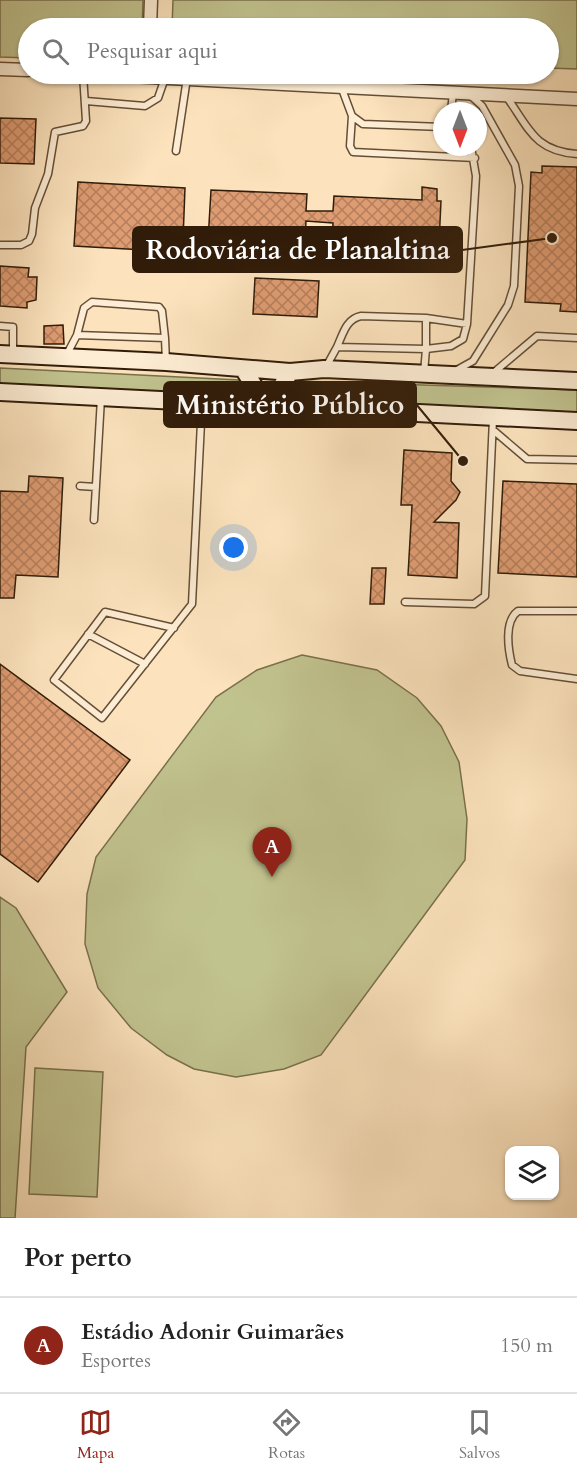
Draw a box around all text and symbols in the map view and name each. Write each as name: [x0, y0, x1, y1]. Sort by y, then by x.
search box: [18, 18, 559, 84]
icon: search: [39, 35, 72, 68]
text: Pesquisar aqui: [87, 36, 218, 66]
north arrow: [433, 102, 487, 156]
callout: Rodoviária de Planaltina: [133, 227, 462, 272]
text: Rodoviária de Planaltina: [146, 232, 451, 269]
callout: Ministério Público: [164, 382, 416, 427]
text: Ministério Público: [176, 387, 404, 424]
your location: [219, 533, 248, 562]
pin: A: [252, 828, 292, 877]
map controls: [505, 1146, 559, 1200]
button: layers: [505, 1146, 559, 1200]
text: Por perto: [24, 1240, 132, 1275]
text: Estádio Adonir Guimarães: [81, 1317, 344, 1347]
text: A: [36, 1332, 51, 1359]
text: 150 m: [500, 1332, 553, 1359]
text: Esportes: [81, 1347, 151, 1374]
tab: Mapa: [77, 1406, 114, 1464]
tab: Rotas: [268, 1406, 305, 1464]
tab: Salvos: [459, 1406, 500, 1464]

